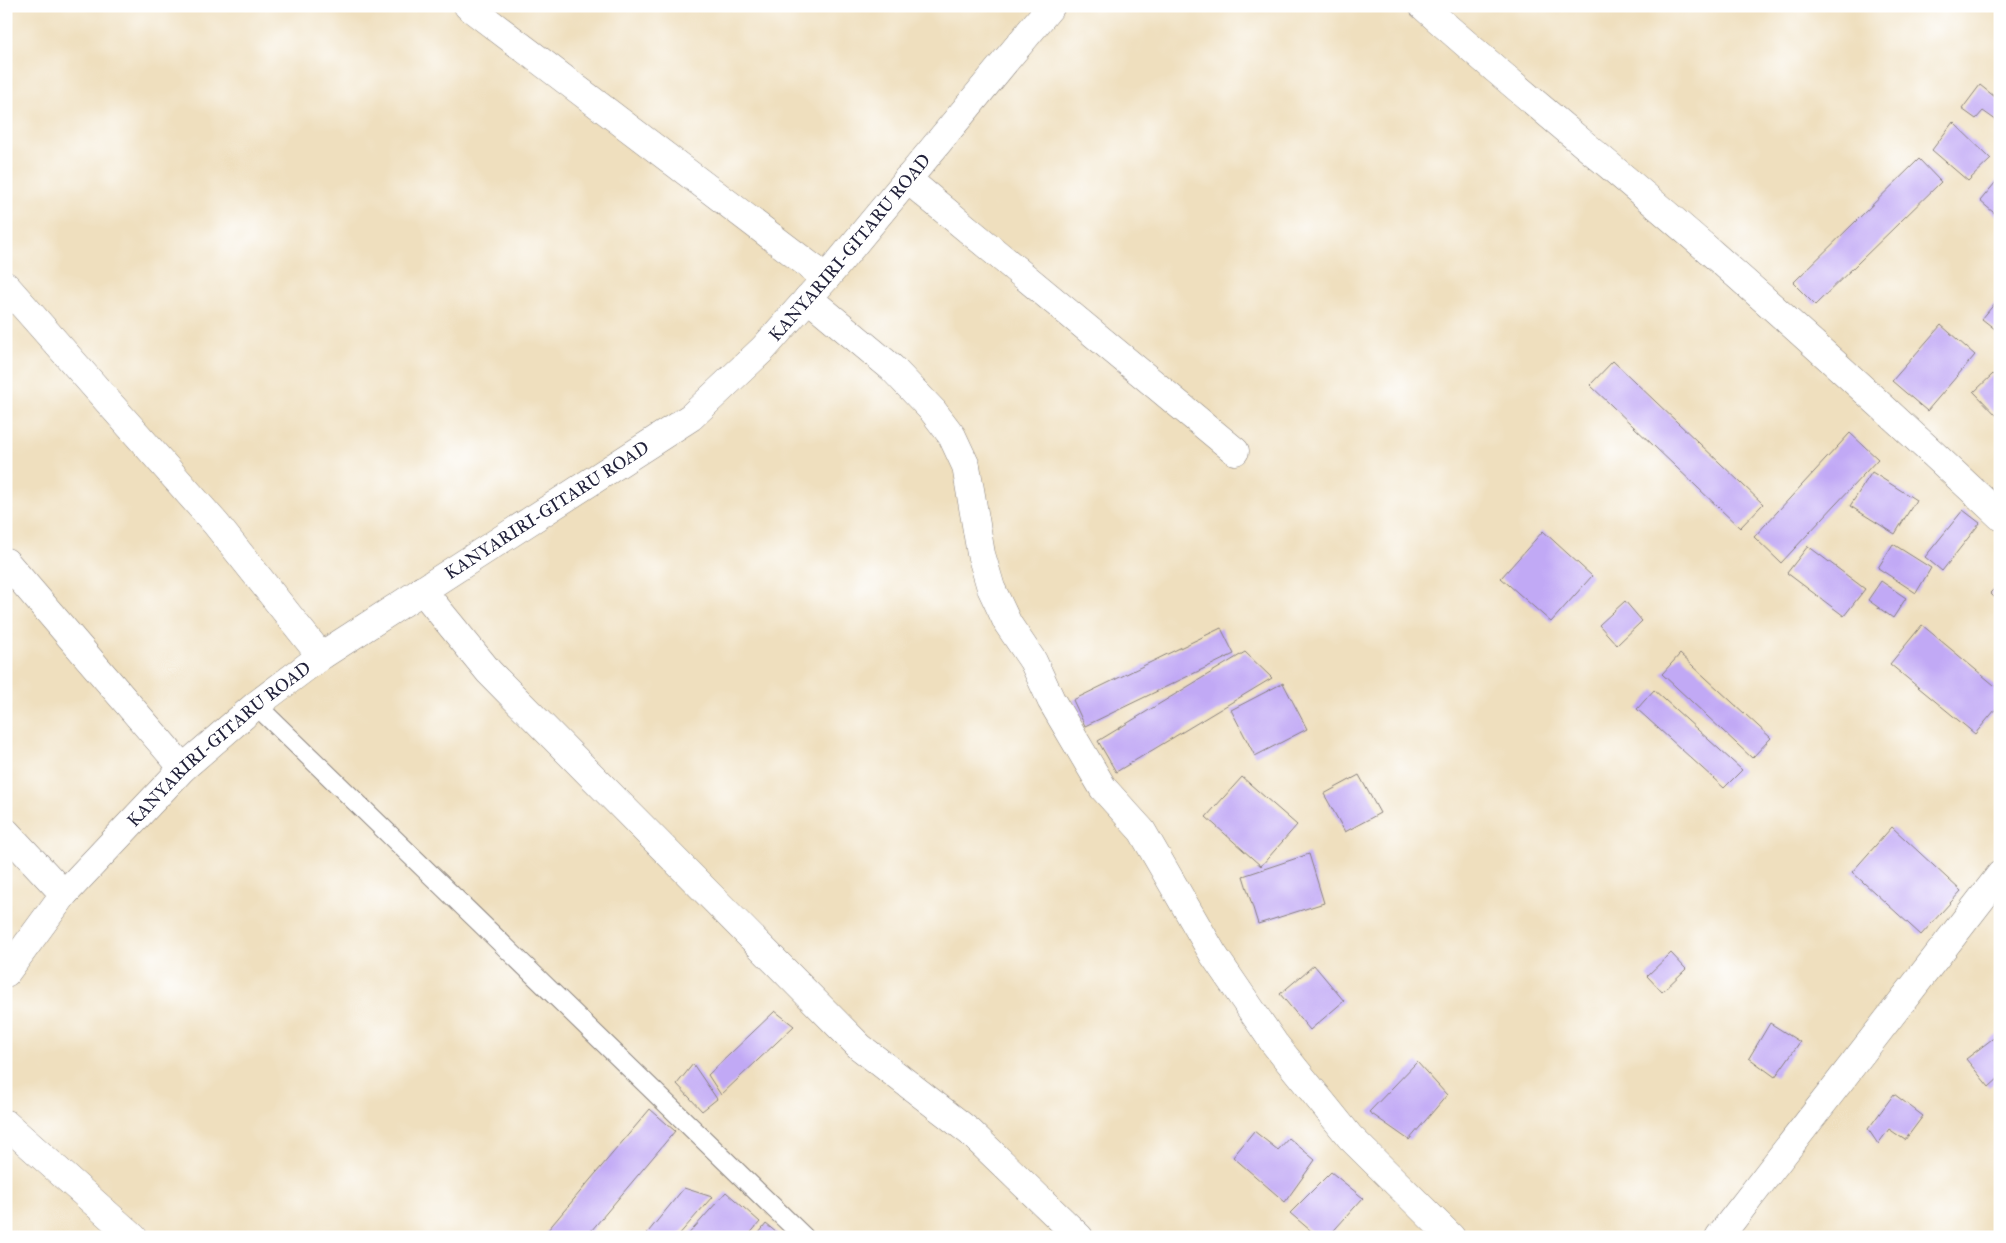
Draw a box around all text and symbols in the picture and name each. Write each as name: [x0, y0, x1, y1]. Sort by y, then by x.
street label: KANYARIRI-GITARU ROAD: [764, 149, 935, 346]
street label: KANYARIRI-GITARU ROAD: [441, 436, 653, 584]
street label: KANYARIRI-GITARU ROAD: [122, 657, 315, 831]

